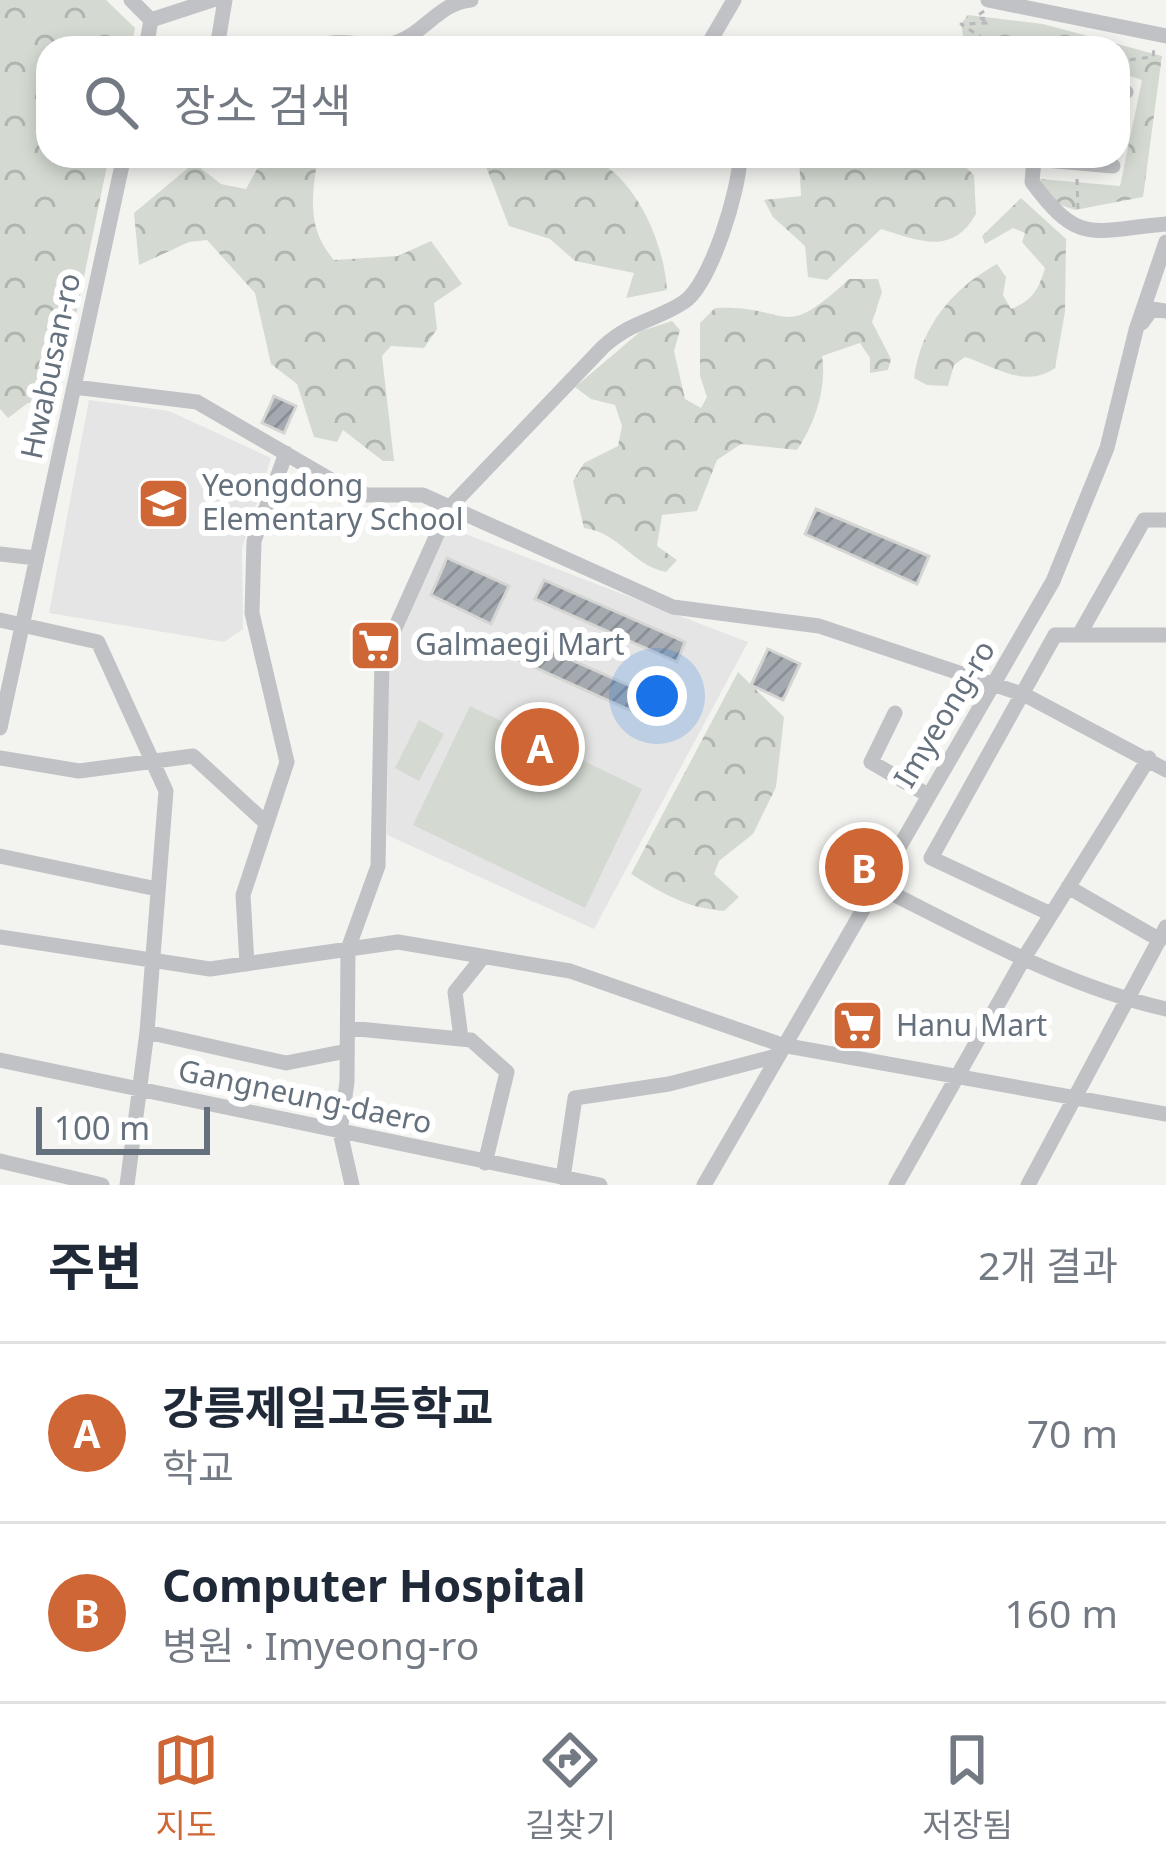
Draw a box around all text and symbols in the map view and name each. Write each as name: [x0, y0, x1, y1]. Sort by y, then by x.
search box: [36, 36, 1130, 168]
icon: search: [78, 69, 144, 135]
text: 장소 검색: [174, 74, 351, 135]
street label: Hwabusan-ro: [10, 269, 89, 462]
place label: Yeongdong Elementary School: [202, 464, 463, 539]
school or university icon: Yeongdong Elementary School: [135, 475, 191, 531]
supermarket icon: Galmaegi Mart: [348, 617, 404, 673]
place label: Galmaegi Mart: [415, 623, 625, 664]
street label: Imyeong-ro: [884, 632, 1004, 795]
your location: [627, 666, 687, 726]
pin: A: [501, 702, 579, 792]
pin: B: [825, 822, 903, 912]
supermarket icon: Hanu Mart: [829, 998, 885, 1054]
place label: Hanu Mart: [896, 1004, 1047, 1045]
street label: Gangneung-daero: [175, 1049, 436, 1142]
scale bar: [36, 1101, 210, 1154]
text: 100 m: [54, 1105, 150, 1150]
text: 주변: [48, 1230, 142, 1300]
text: 2개 결과: [978, 1238, 1118, 1291]
text: 강릉제일고등학교: [162, 1376, 493, 1437]
text: A: [74, 1406, 101, 1459]
text: 70 m: [1027, 1406, 1118, 1459]
text: 학교: [162, 1440, 234, 1493]
text: Computer Hospital: [162, 1554, 586, 1615]
text: B: [74, 1586, 100, 1639]
text: 160 m: [1004, 1586, 1118, 1639]
text: 병원 · Imyeong-ro: [162, 1618, 479, 1671]
tab: 지도: [153, 1727, 219, 1847]
tab: 길찾기: [525, 1727, 616, 1847]
tab: 저장됨: [922, 1727, 1013, 1847]

